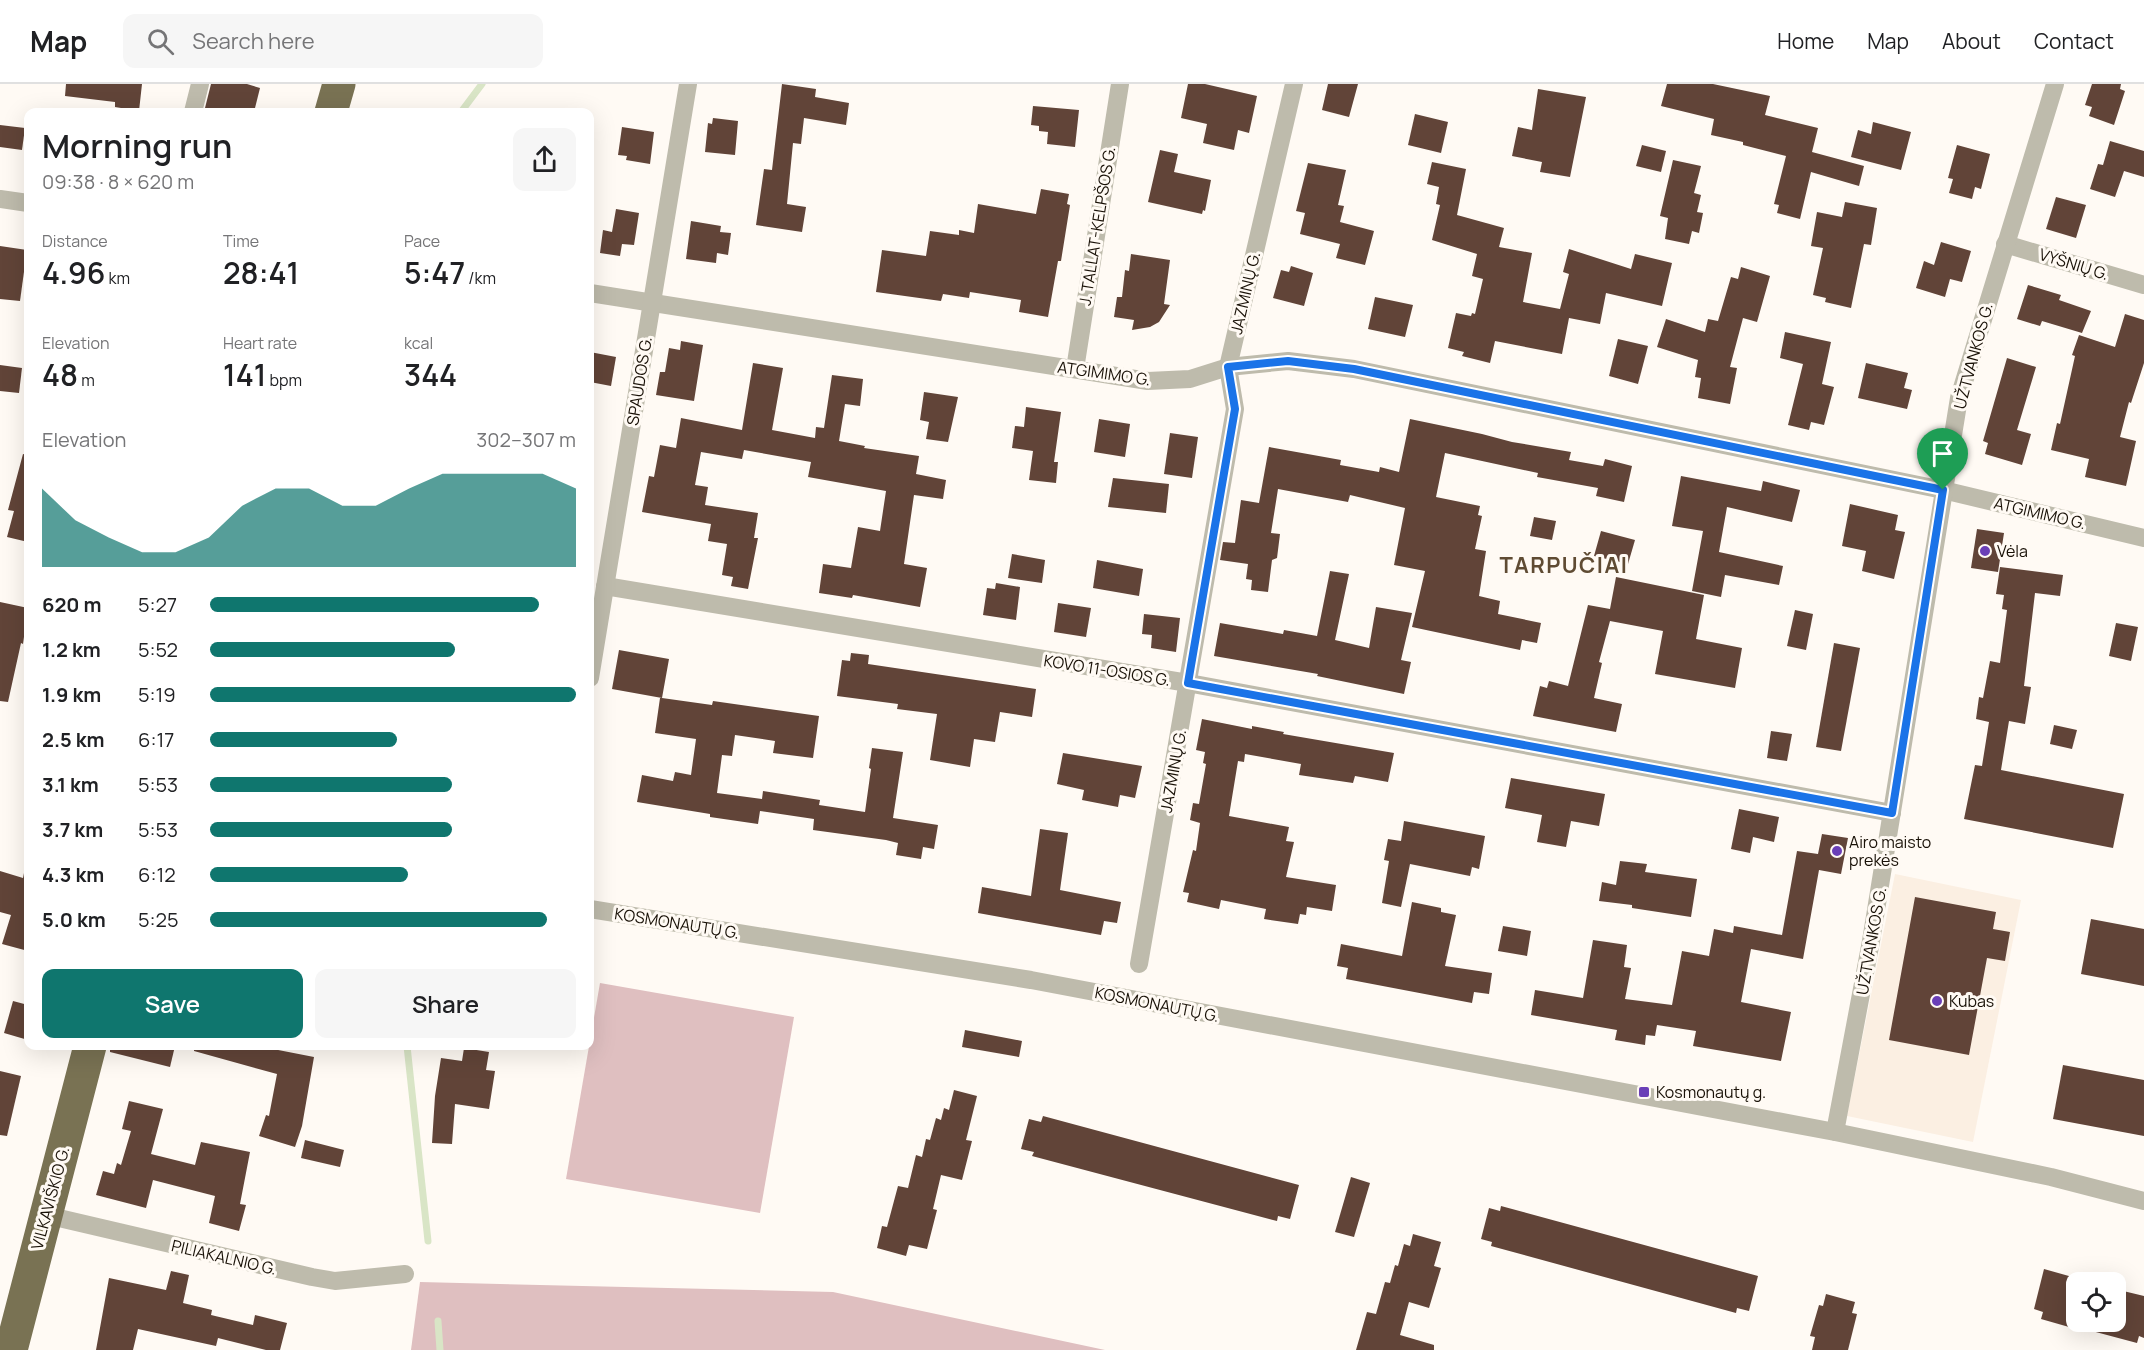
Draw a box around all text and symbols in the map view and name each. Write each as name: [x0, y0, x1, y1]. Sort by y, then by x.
search box: [123, 14, 543, 68]
text: Map: [30, 22, 87, 60]
icon: search: [144, 25, 177, 58]
text: Search here: [192, 26, 315, 56]
text: Home: [1777, 27, 1834, 55]
text: Map: [1867, 27, 1909, 55]
text: About: [1942, 27, 2001, 55]
text: Contact: [2034, 27, 2114, 55]
text: Morning run: [42, 123, 232, 168]
button: share: [513, 128, 576, 191]
street label: J. TALLAT-KELPŠOS G.: [1074, 145, 1120, 307]
text: 09:38 · 8 × 620 m: [42, 168, 194, 195]
text: Distance: [42, 230, 108, 252]
text: Time: [223, 230, 259, 252]
text: Pace: [404, 230, 440, 252]
street label: VYŠNIŲ G.: [2037, 243, 2111, 285]
street label: JAZMINŲ G.: [1225, 250, 1265, 336]
text: 4.96: [42, 252, 105, 293]
text: 28:41: [223, 252, 299, 293]
text: 5:47: [404, 252, 465, 293]
text: km: [105, 267, 130, 289]
text: /km: [465, 267, 496, 289]
street label: UŽTVANKOS G.: [1948, 301, 1998, 411]
text: Elevation: [42, 332, 110, 354]
text: Heart rate: [223, 332, 297, 354]
text: kcal: [404, 332, 433, 354]
street label: SPAUDOS G.: [621, 335, 657, 427]
text: 48: [42, 354, 78, 395]
text: 141: [223, 354, 266, 395]
text: 344: [404, 354, 457, 395]
street label: ATGIMIMO G.: [1056, 356, 1152, 390]
text: m: [78, 369, 95, 391]
text: bpm: [266, 369, 302, 391]
text: Elevation: [42, 426, 126, 453]
text: 302–307 m: [476, 426, 576, 453]
pin: [1917, 428, 1968, 490]
icon: arrive: [1926, 437, 1959, 470]
street label: ATGIMIMO G.: [1992, 492, 2088, 534]
place label: Vėla: [1997, 540, 2028, 562]
marker: Vėla: [1978, 544, 1992, 558]
district label: TARPUČIAI: [1500, 550, 1628, 580]
text: 620 m: [42, 591, 101, 618]
text: 5:27: [138, 591, 177, 618]
text: 1.2 km: [42, 636, 101, 663]
text: 5:52: [138, 636, 178, 663]
street label: KOVO 11-OSIOS G.: [1042, 649, 1172, 691]
text: 1.9 km: [42, 681, 101, 708]
text: 5:19: [138, 681, 176, 708]
text: 2.5 km: [42, 726, 104, 753]
text: 6:17: [138, 726, 174, 753]
street label: JAZMINŲ G.: [1155, 728, 1191, 814]
text: 3.1 km: [42, 771, 99, 798]
text: 5:53: [138, 771, 178, 798]
text: 3.7 km: [42, 816, 103, 843]
text: 5:53: [138, 816, 178, 843]
place label: Airo maisto prekės: [1849, 831, 1931, 871]
marker: Airo maisto prekės: [1830, 844, 1844, 858]
text: 4.3 km: [42, 861, 104, 888]
text: 6:12: [138, 861, 176, 888]
street label: UŽTVANKOS G.: [1851, 885, 1891, 997]
street label: KOSMONAUTŲ G.: [613, 902, 741, 944]
text: 5.0 km: [42, 906, 106, 933]
text: 5:25: [138, 906, 178, 933]
button: Save: [42, 969, 303, 1038]
button: Share: [315, 969, 576, 1038]
street label: KOSMONAUTŲ G.: [1093, 981, 1221, 1027]
place label: Kubas: [1949, 990, 1994, 1012]
marker: Kubas: [1930, 994, 1944, 1008]
place label: Kosmonautų g.: [1656, 1081, 1766, 1103]
marker: Kosmonautų g.: [1637, 1085, 1651, 1099]
street label: VILKAVIŠKIO G.: [26, 1144, 74, 1252]
street label: PILIAKALNIO G.: [169, 1234, 279, 1280]
map controls: [2066, 1272, 2126, 1332]
button: locate: [2066, 1272, 2126, 1332]

